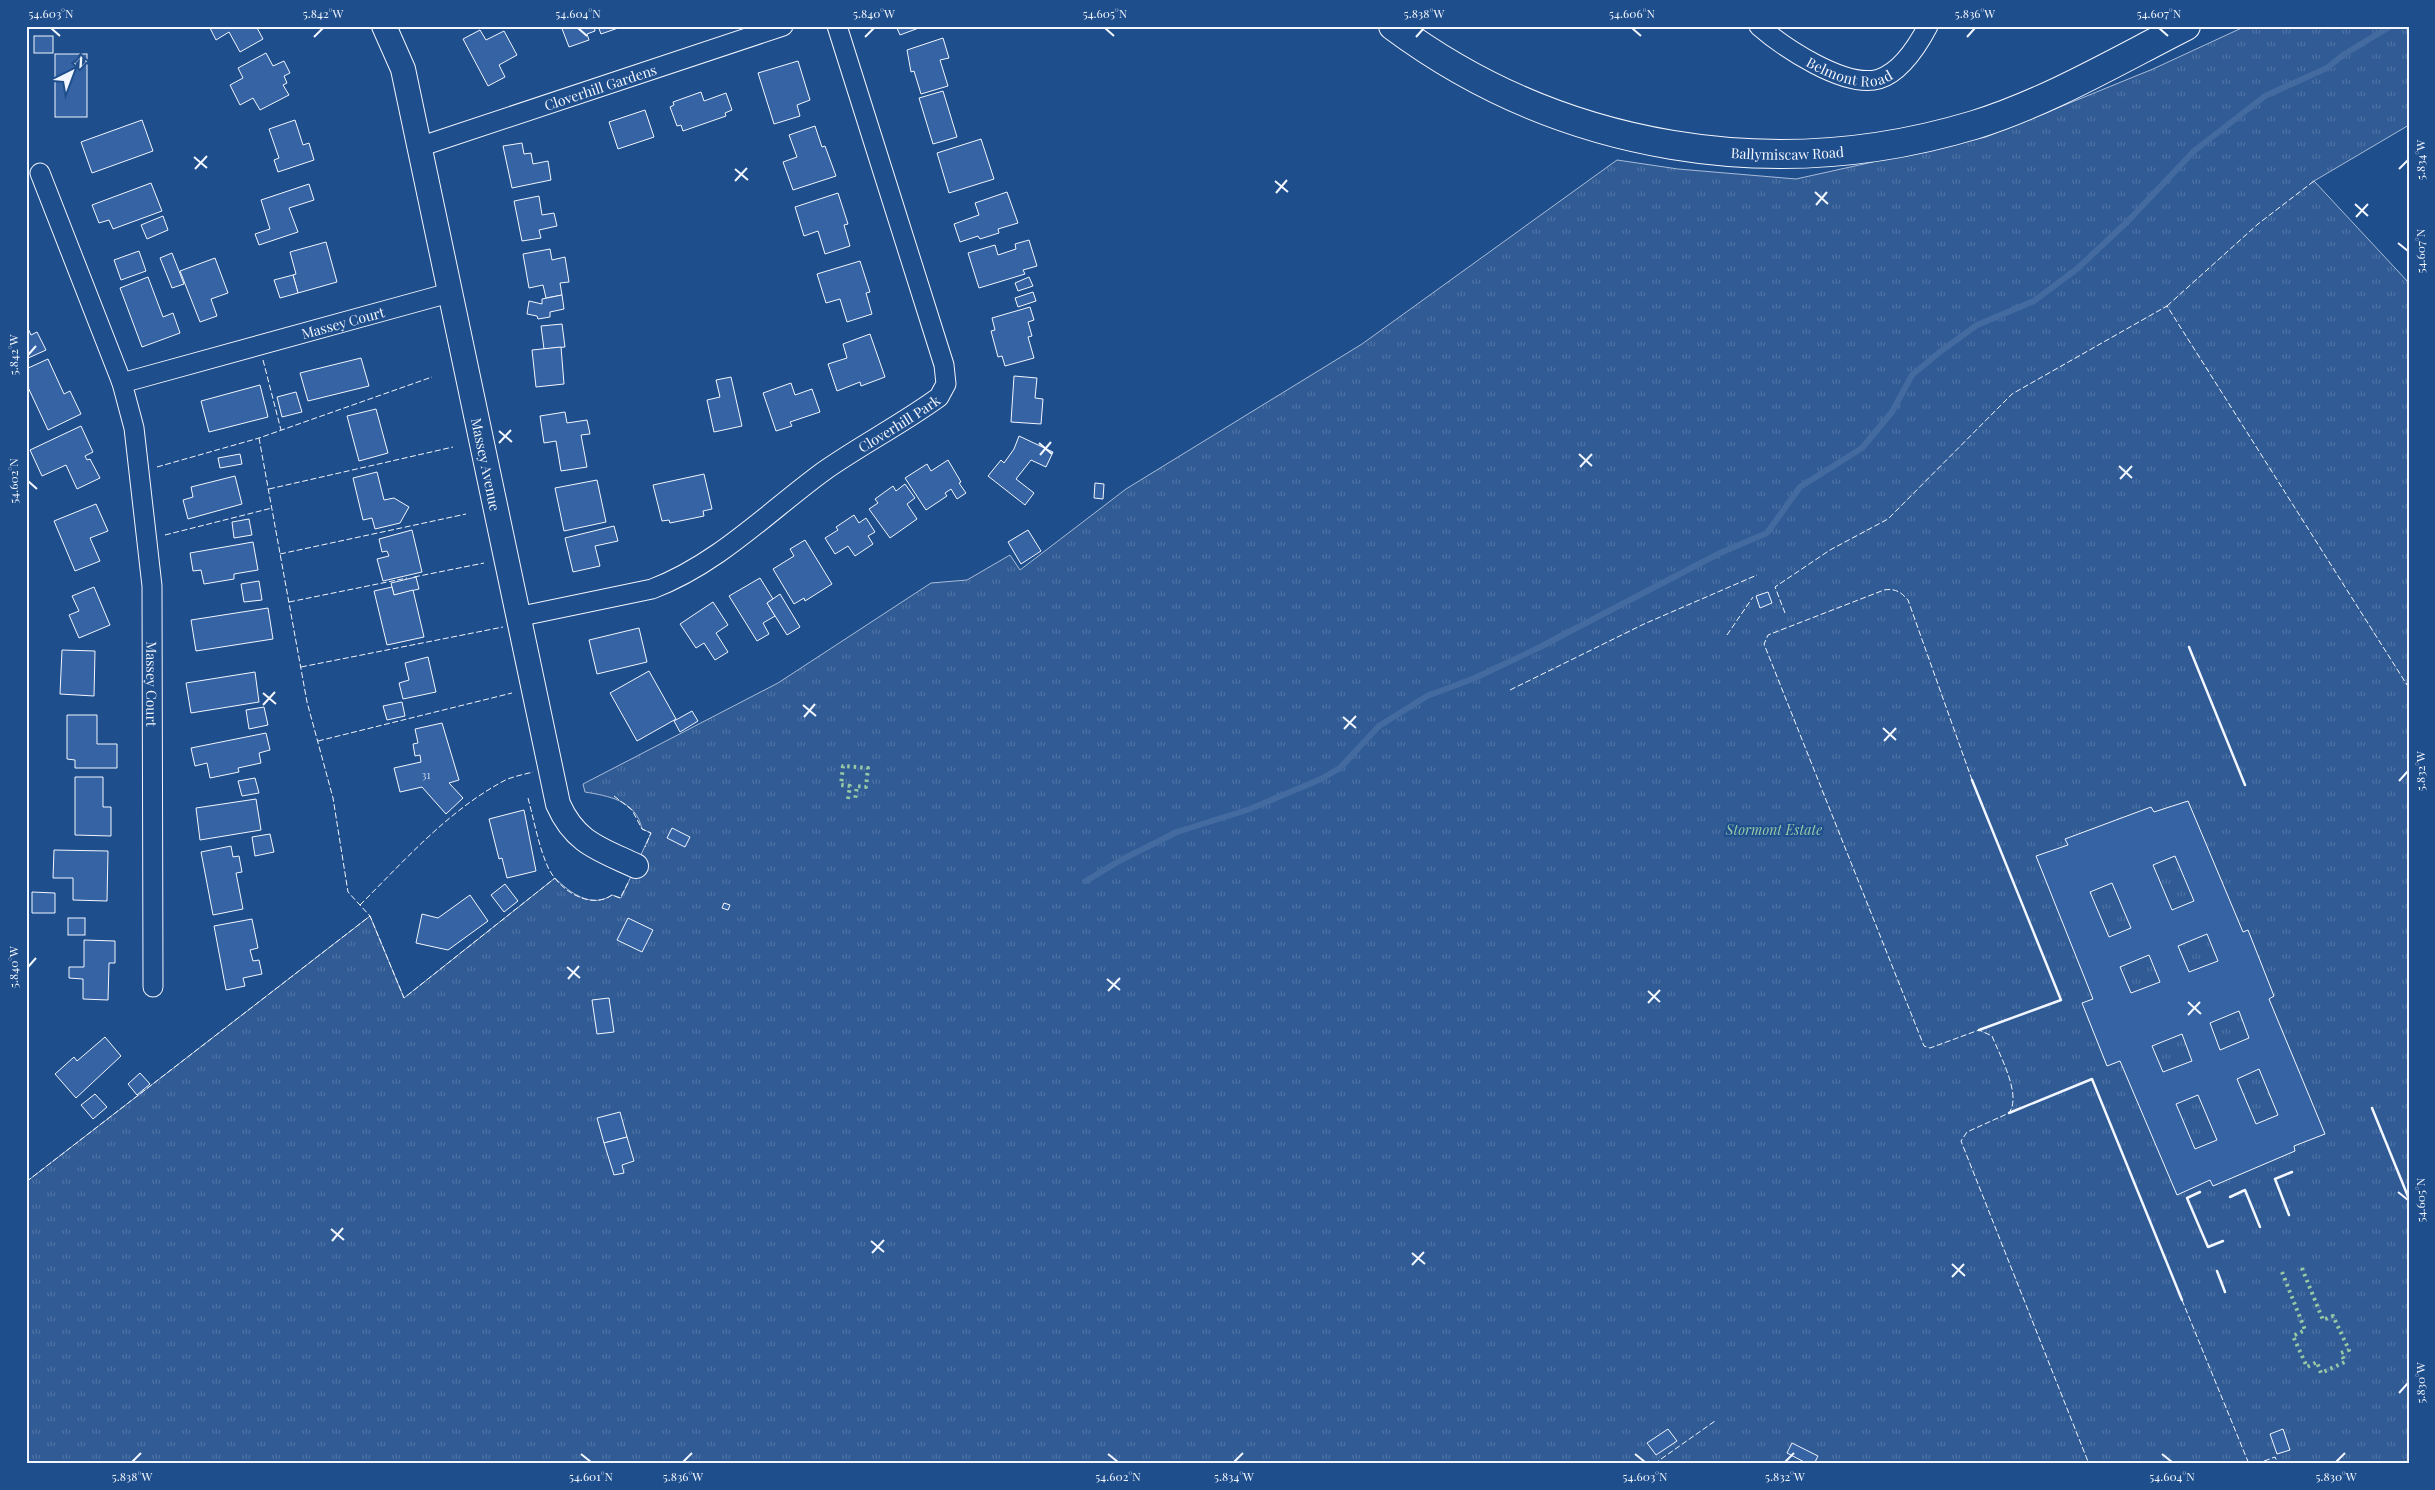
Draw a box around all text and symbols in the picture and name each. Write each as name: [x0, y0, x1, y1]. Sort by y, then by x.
text: 54.603°N: [29, 5, 74, 21]
text: 5.842°W: [303, 5, 343, 21]
text: 54.604°N: [555, 5, 601, 21]
text: 5.840°W: [853, 5, 895, 21]
text: 54.605°N: [1083, 5, 1128, 21]
text: 5.838°W: [1404, 5, 1444, 21]
text: 54.606°N: [1609, 5, 1655, 21]
text: 5.836°W: [1955, 5, 1995, 21]
text: 54.607°N: [2137, 5, 2182, 21]
north arrow: [48, 48, 98, 98]
text: N: [71, 52, 91, 72]
street label: Belmont Road: [1803, 52, 1896, 90]
street label: Cloverhill Gardens: [542, 59, 659, 114]
text: 5.834°W: [2412, 140, 2428, 180]
street label: Ballymiscaw Road: [1730, 141, 1845, 163]
text: 54.607°N: [2412, 228, 2428, 273]
street label: Massey Court: [299, 301, 388, 343]
text: 5.842°W: [5, 335, 21, 375]
street label: Cloverhill Park: [854, 390, 944, 456]
street label: Massey Avenue: [467, 416, 505, 513]
text: 54.602°N: [5, 458, 21, 504]
street label: Massey Court: [143, 641, 162, 728]
text: 5.832°W: [2412, 751, 2428, 791]
house number: 31: [421, 767, 431, 782]
park label: Stormont Estate: [1725, 820, 1822, 839]
text: 5.840°W: [5, 946, 21, 988]
text: 54.605°N: [2412, 1177, 2428, 1222]
text: 5.830°W: [2412, 1362, 2428, 1404]
text: 5.838°W: [112, 1468, 152, 1484]
text: 54.601°N: [569, 1468, 614, 1484]
text: 5.836°W: [663, 1468, 703, 1484]
text: 54.602°N: [1095, 1468, 1141, 1484]
text: 5.834°W: [1214, 1468, 1254, 1484]
text: 54.603°N: [1623, 1468, 1668, 1484]
text: 5.832°W: [1765, 1468, 1805, 1484]
text: 54.604°N: [2149, 1468, 2195, 1484]
text: 5.830°W: [2315, 1468, 2357, 1484]

